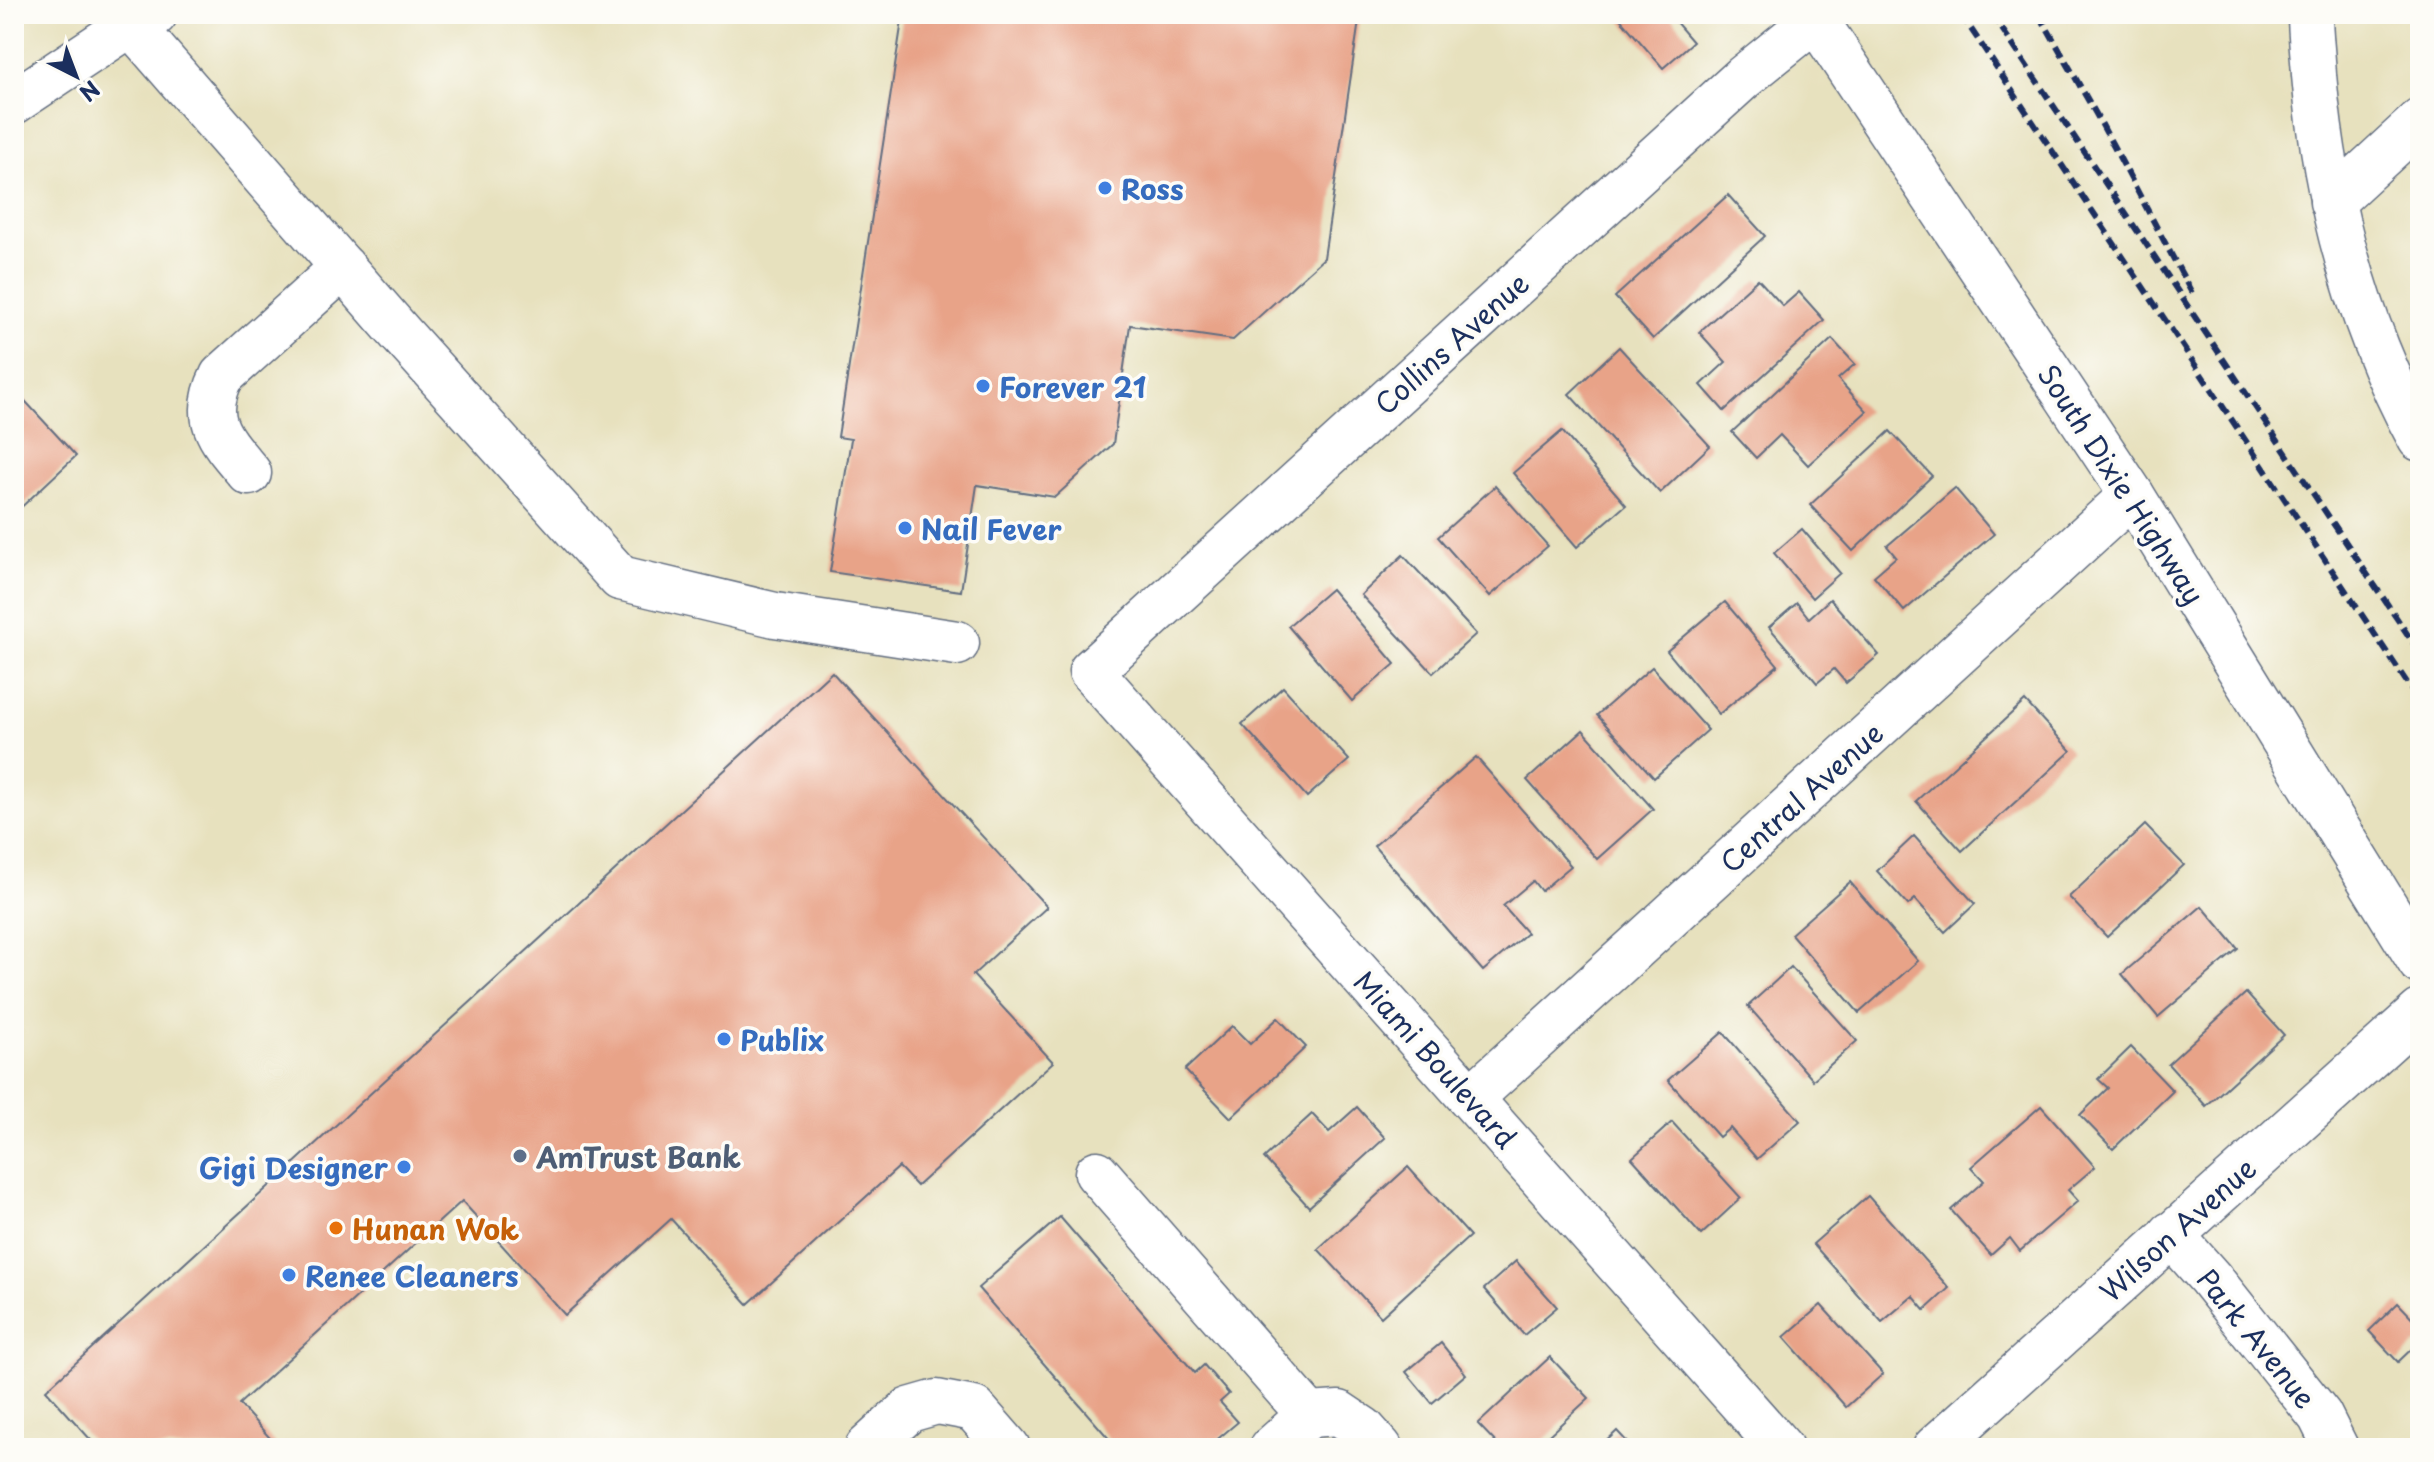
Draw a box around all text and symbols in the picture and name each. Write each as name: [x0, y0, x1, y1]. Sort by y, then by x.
north arrow: [36, 36, 116, 116]
text: N: [73, 74, 108, 110]
place label: Ross: [1121, 167, 1184, 210]
marker: Ross: [1096, 179, 1114, 197]
street label: Collins Avenue: [1364, 262, 1538, 424]
street label: South Dixie Highway: [2028, 356, 2216, 612]
place label: Forever 21: [999, 365, 1146, 408]
marker: Forever 21: [974, 377, 992, 395]
place label: Nail Fever: [921, 507, 1062, 550]
marker: Nail Fever: [896, 519, 914, 537]
street label: Central Avenue: [1710, 712, 1892, 882]
street label: Miami Boulevard: [1344, 961, 1528, 1157]
place label: Publix: [740, 1018, 824, 1061]
marker: Publix: [715, 1030, 733, 1048]
place label: AmTrust Bank: [535, 1135, 741, 1178]
place label: Gigi Designer: [199, 1146, 389, 1189]
marker: AmTrust Bank: [511, 1147, 529, 1165]
street label: Wilson Avenue: [2089, 1147, 2265, 1311]
marker: Gigi Designer: [395, 1158, 413, 1176]
place label: Hunan Wok: [352, 1207, 519, 1250]
marker: Hunan Wok: [327, 1219, 345, 1237]
place label: Renee Cleaners: [305, 1254, 519, 1297]
street label: Park Avenue: [2187, 1259, 2327, 1417]
marker: Renee Cleaners: [280, 1266, 298, 1284]

